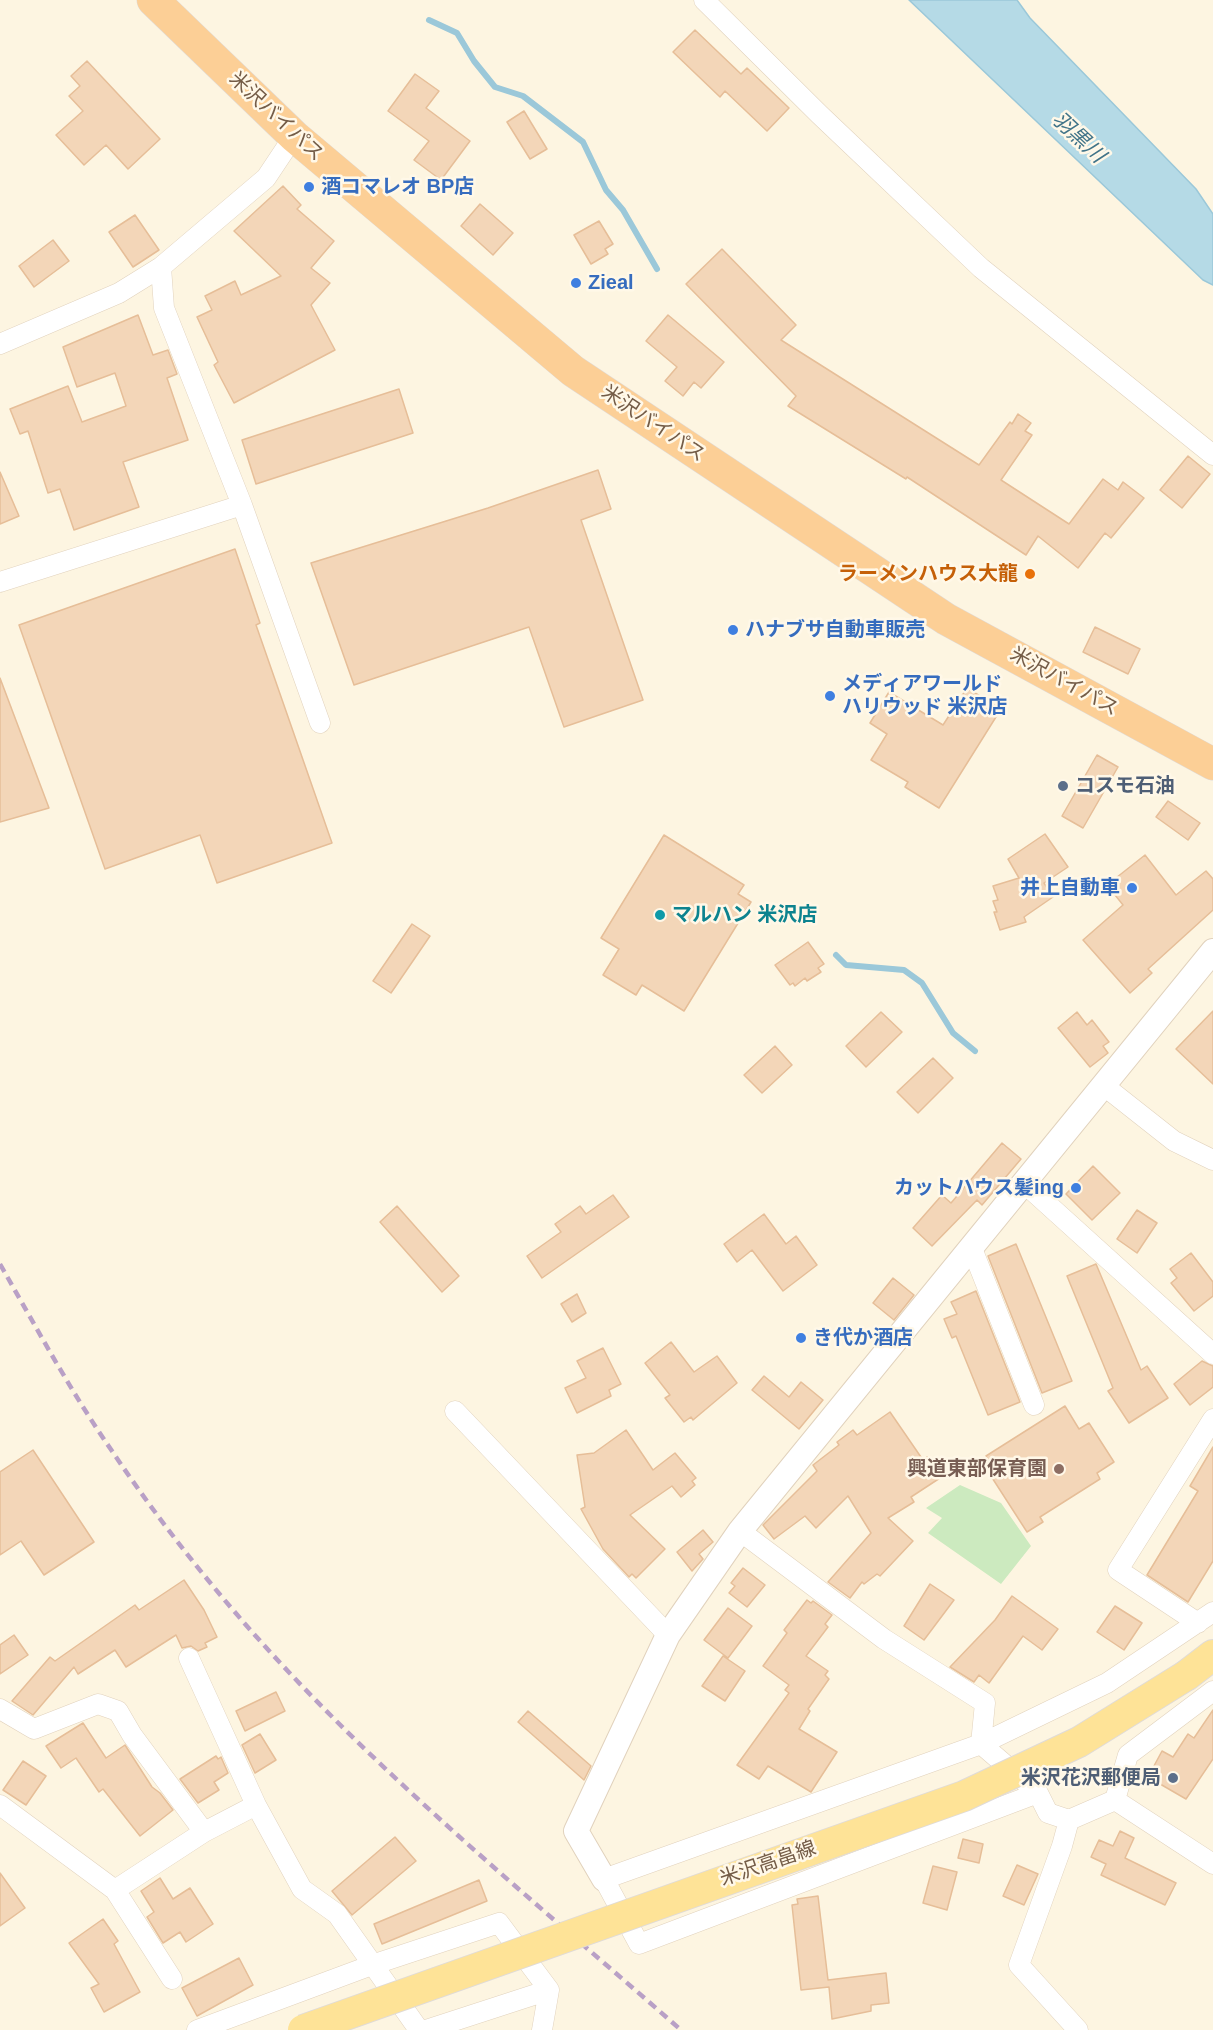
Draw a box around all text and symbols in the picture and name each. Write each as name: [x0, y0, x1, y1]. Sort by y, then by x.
street label: 米沢バイパス: [224, 67, 328, 167]
water label: 羽黒川: [1046, 107, 1110, 169]
place label: 酒コマレオ BP店: [321, 175, 474, 199]
marker: 酒コマレオ BP店: [302, 180, 316, 194]
place label: Zieal: [588, 271, 634, 295]
marker: Zieal: [569, 276, 583, 290]
street label: 米沢バイパス: [597, 381, 709, 467]
place label: ラーメンハウス大龍: [838, 562, 1018, 586]
marker: ラーメンハウス大龍: [1023, 567, 1037, 581]
place label: ハナブサ自動車販売: [745, 618, 925, 642]
marker: ハナブサ自動車販売: [726, 623, 740, 637]
street label: 米沢バイパス: [1006, 642, 1122, 722]
place label: メディアワールド ハリウッド 米沢店: [842, 672, 1008, 719]
marker: メディアワールド ハリウッド 米沢店: [823, 689, 837, 703]
place label: コスモ石油: [1075, 774, 1175, 798]
marker: コスモ石油: [1056, 779, 1070, 793]
place label: 井上自動車: [1020, 876, 1120, 900]
marker: 井上自動車: [1125, 881, 1139, 895]
place label: マルハン 米沢店: [672, 903, 818, 927]
marker: マルハン 米沢店: [653, 908, 667, 922]
place label: カットハウス髪ing: [894, 1176, 1064, 1200]
marker: カットハウス髪ing: [1069, 1181, 1083, 1195]
place label: き代か酒店: [813, 1326, 913, 1350]
marker: き代か酒店: [794, 1331, 808, 1345]
place label: 興道東部保育園: [907, 1457, 1047, 1481]
marker: 興道東部保育園: [1052, 1462, 1066, 1476]
place label: 米沢花沢郵便局: [1021, 1766, 1161, 1790]
marker: 米沢花沢郵便局: [1166, 1771, 1180, 1785]
street label: 米沢高畠線: [717, 1836, 819, 1892]

